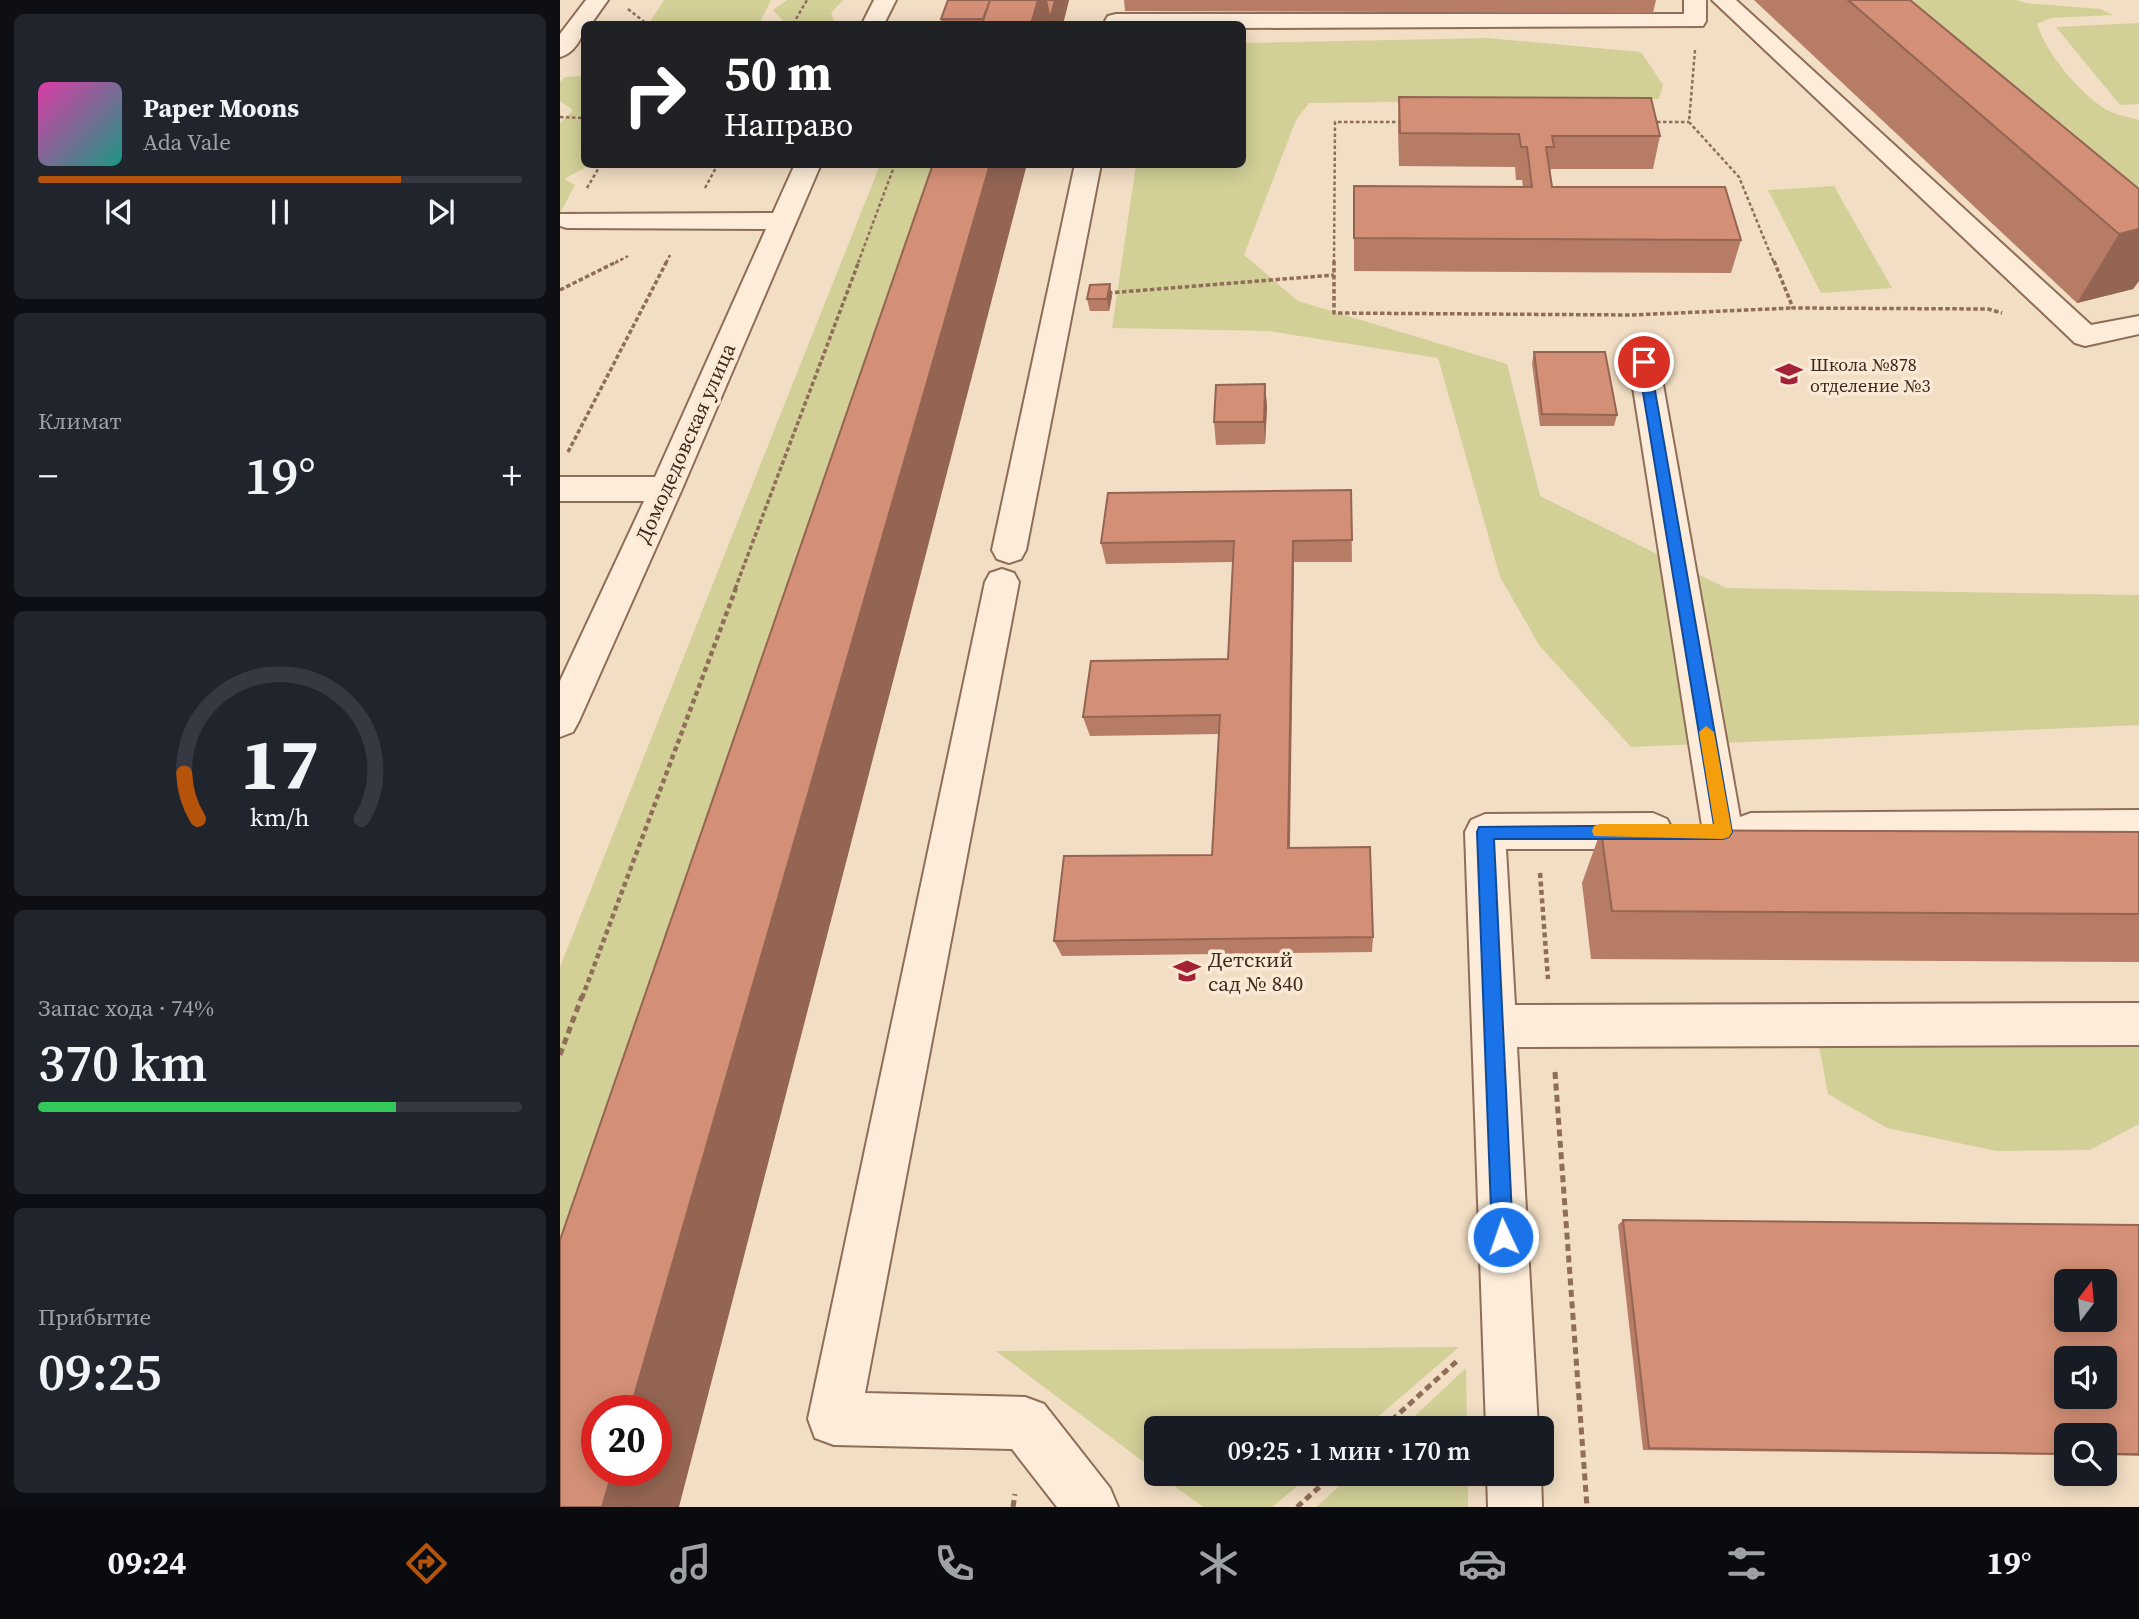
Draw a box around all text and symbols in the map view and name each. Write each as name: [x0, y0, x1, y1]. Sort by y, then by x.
text: 50 m: [724, 39, 832, 106]
icon: right: [609, 49, 700, 140]
text: Paper Moons: [143, 90, 299, 126]
text: Направо: [724, 103, 853, 147]
text: Ada Vale: [143, 126, 231, 158]
icon: previous: [100, 193, 138, 231]
icon: pause: [261, 193, 299, 231]
icon: next: [422, 193, 460, 231]
pin: [1614, 332, 1674, 392]
street label: Домодедовская улица: [628, 338, 742, 548]
icon: arrive: [1625, 343, 1663, 381]
place label: Школа №878 отделение №3: [1810, 352, 1931, 398]
school or university icon: Школа №878 отделение №3: [1774, 359, 1804, 389]
text: Климат: [38, 405, 122, 437]
text: 19°: [244, 440, 316, 511]
text: −: [38, 450, 58, 502]
text: +: [502, 450, 522, 502]
text: 17: [241, 715, 319, 814]
text: km/h: [250, 800, 310, 834]
place label: Детский сад № 840: [1208, 945, 1303, 998]
school or university icon: Детский сад № 840: [1172, 956, 1202, 986]
text: Запас хода · 74%: [38, 992, 214, 1024]
text: 370 km: [38, 1027, 207, 1098]
position arrow: [1466, 1200, 1540, 1274]
north arrow: [2054, 1269, 2118, 1332]
map controls: [2054, 1269, 2117, 1486]
text: Прибытие: [38, 1301, 151, 1333]
text: 09:25: [38, 1336, 162, 1407]
button: sound: [2054, 1346, 2117, 1409]
speed limit sign: 20: [581, 1395, 672, 1486]
button: search: [2054, 1423, 2117, 1486]
text: 09:25 · 1 мин · 170 m: [1228, 1433, 1470, 1469]
icon: directions: [402, 1539, 451, 1588]
icon: music: [666, 1539, 715, 1588]
icon: phone: [930, 1539, 979, 1588]
icon: climate: [1194, 1539, 1243, 1588]
icon: car: [1458, 1539, 1507, 1588]
icon: filters: [1722, 1539, 1771, 1588]
text: 09:24: [108, 1541, 187, 1585]
text: 19°: [1986, 1541, 2031, 1585]

